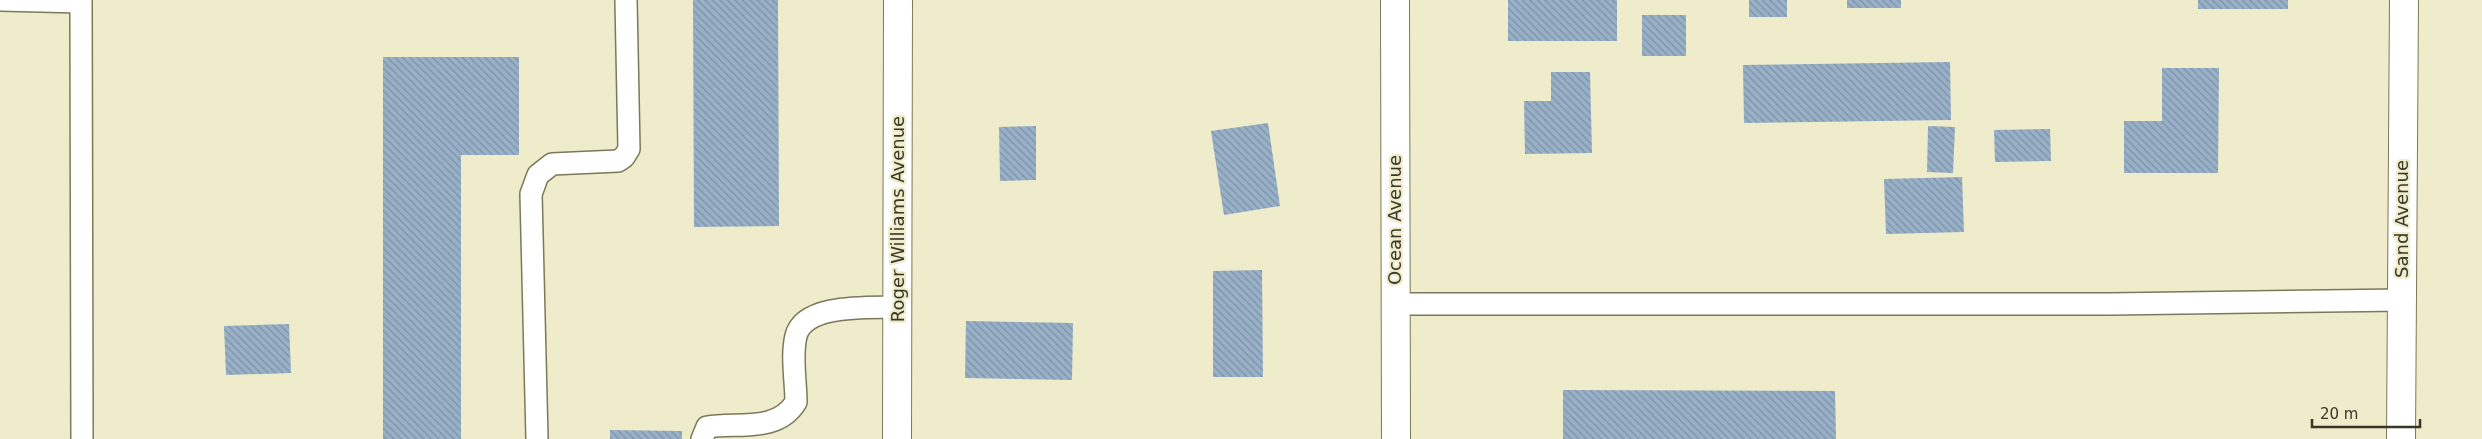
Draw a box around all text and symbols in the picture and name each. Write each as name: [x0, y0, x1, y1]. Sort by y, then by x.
street label: Roger Williams Avenue: [887, 116, 908, 322]
street label: Ocean Avenue: [1384, 155, 1405, 285]
street label: Sand Avenue: [2391, 160, 2412, 278]
scale bar: [2312, 396, 2420, 428]
text: 20 m: [2320, 405, 2358, 423]

